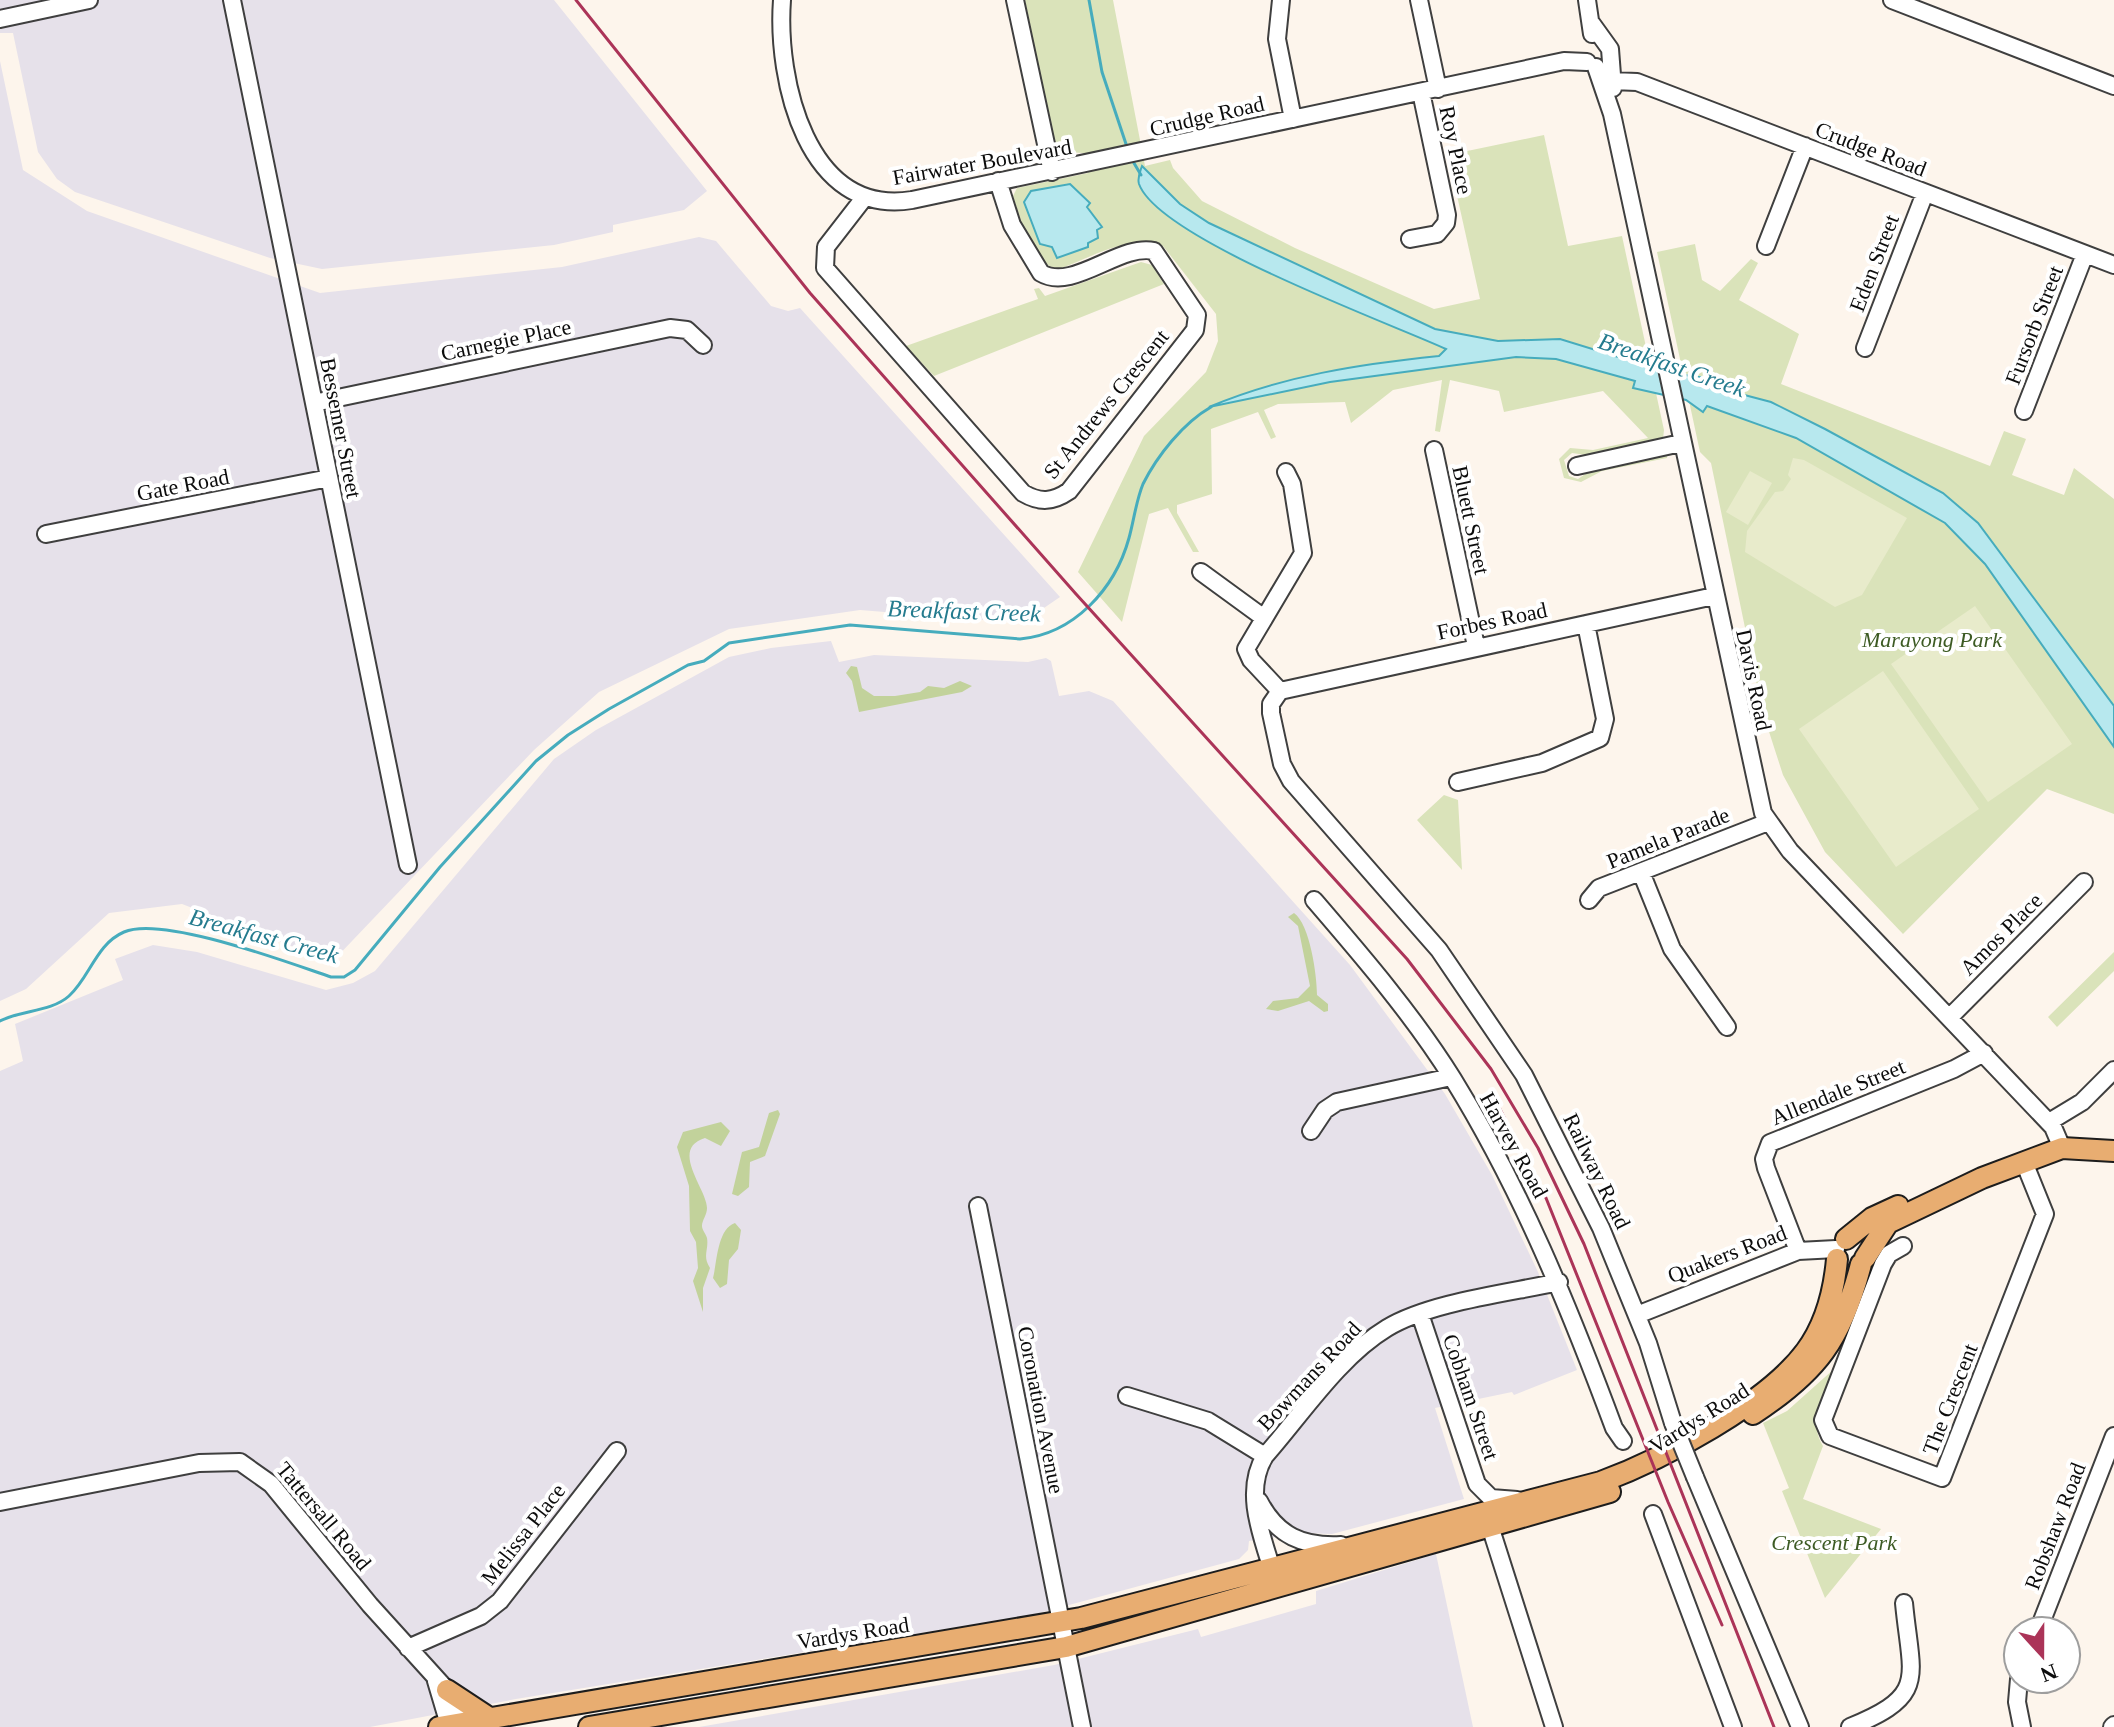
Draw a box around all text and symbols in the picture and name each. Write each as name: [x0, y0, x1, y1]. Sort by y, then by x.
street label: Crudge Road: [1147, 91, 1267, 141]
street label: Roy Place: [1434, 103, 1478, 197]
street label: Crudge Road: [1812, 116, 1930, 182]
street label: Fairwater Boulevard: [890, 134, 1074, 190]
street label: Eden Street: [1844, 211, 1904, 315]
street label: Fursorb Street: [2000, 262, 2068, 388]
street label: Carnegie Place: [439, 314, 573, 366]
street label: St Andrews Crescent: [1038, 324, 1174, 484]
water label: Breakfast Creek: [1595, 328, 1749, 402]
street label: Bessemer Street: [315, 356, 367, 500]
street label: Bluett Street: [1447, 463, 1495, 577]
street label: Gate Road: [135, 464, 231, 506]
water label: Breakfast Creek: [887, 595, 1042, 627]
street label: Forbes Road: [1435, 597, 1549, 645]
street label: Davis Road: [1731, 627, 1777, 733]
park label: Marayong Park: [1861, 627, 2003, 652]
street label: Pamela Parade: [1603, 802, 1733, 874]
street label: Amos Place: [1955, 888, 2047, 980]
water label: Breakfast Creek: [186, 904, 342, 969]
street label: Allendale Street: [1767, 1054, 1909, 1130]
street label: Harvey Road: [1475, 1088, 1553, 1202]
street label: Railway Road: [1558, 1109, 1636, 1233]
street label: Quakers Road: [1664, 1220, 1790, 1288]
street label: Bowmans Road: [1252, 1316, 1366, 1436]
street label: Coronation Avenue: [1013, 1324, 1069, 1496]
street label: Cobham Street: [1438, 1331, 1504, 1463]
street label: The Crescent: [1917, 1340, 1983, 1458]
street label: Vardys Road: [1644, 1377, 1754, 1459]
street label: Tattersall Road: [272, 1457, 376, 1575]
street label: Robshaw Road: [2019, 1459, 2091, 1593]
street label: Melissa Place: [476, 1478, 570, 1590]
park label: Crescent Park: [1771, 1530, 1898, 1555]
street label: Vardys Road: [795, 1612, 911, 1654]
north arrow: [2002, 1615, 2082, 1695]
text: N: [2037, 1659, 2061, 1688]

